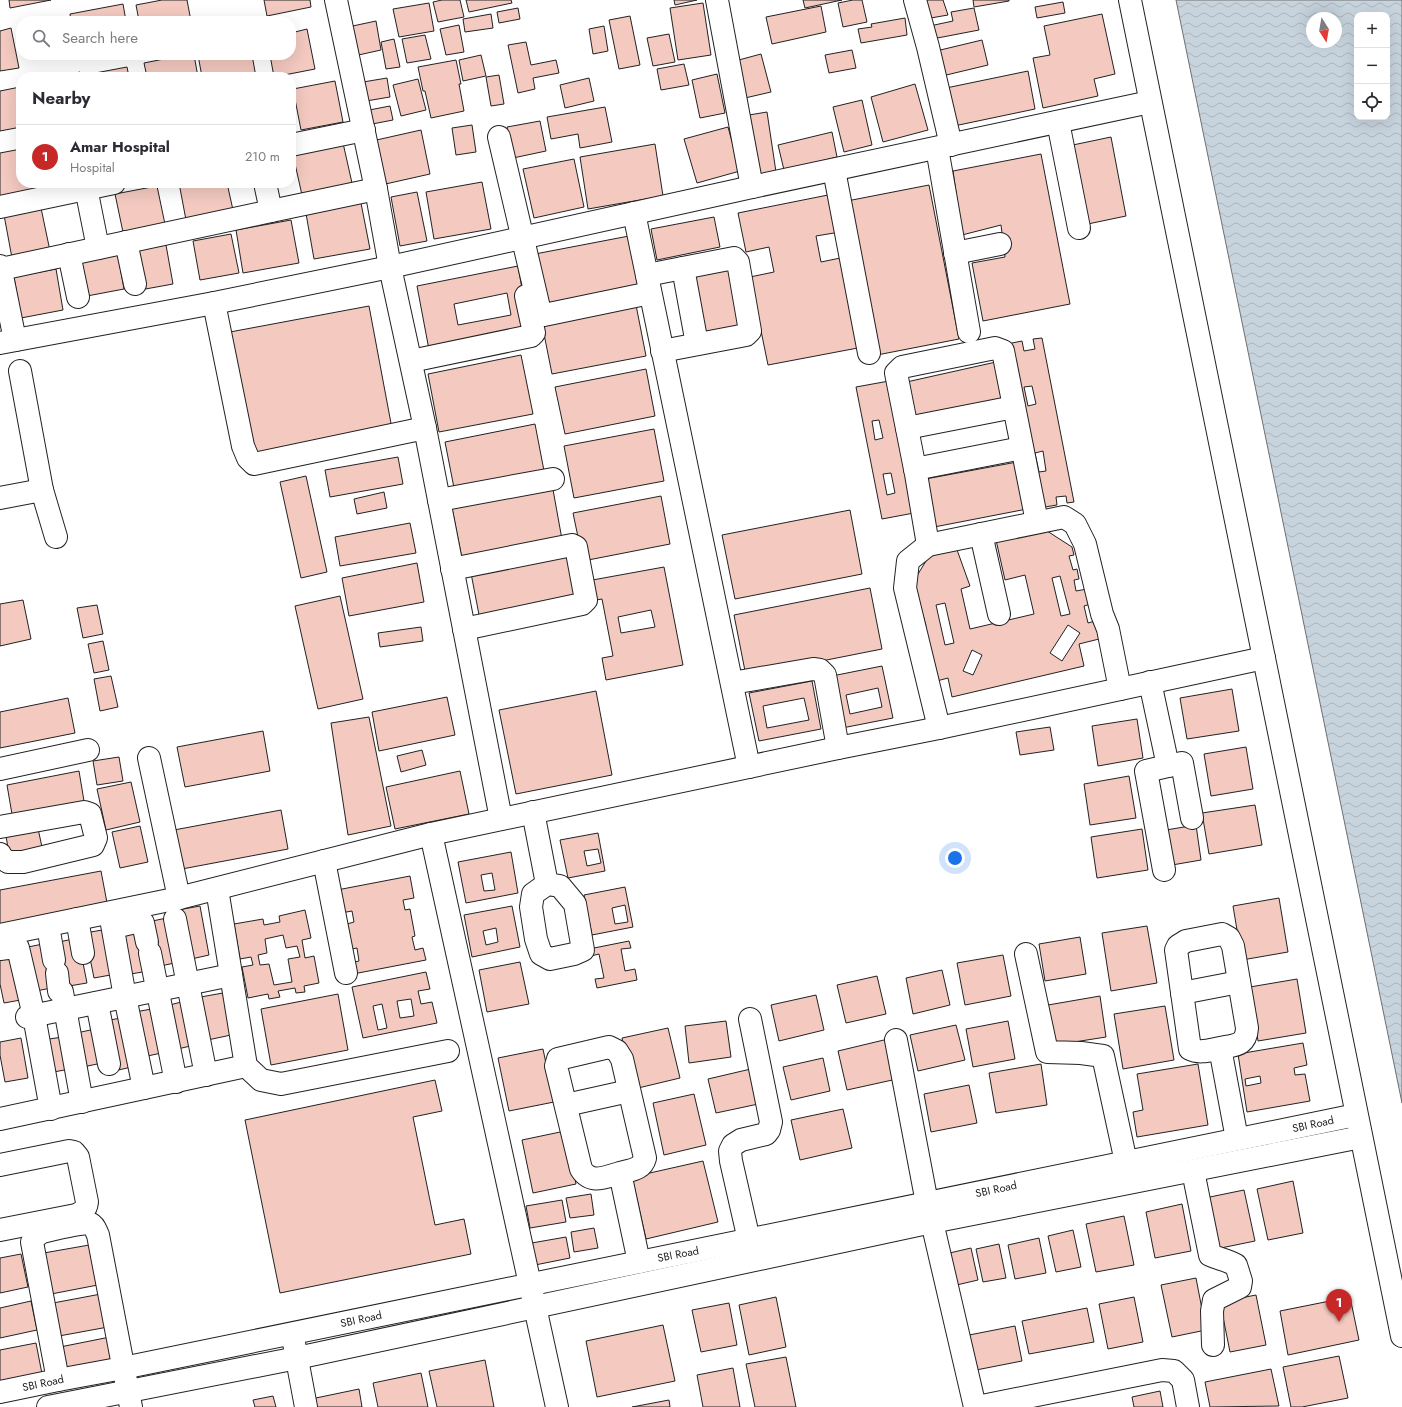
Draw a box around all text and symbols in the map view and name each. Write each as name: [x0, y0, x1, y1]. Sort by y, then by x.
north arrow: [1306, 12, 1342, 48]
map controls: [1354, 12, 1390, 120]
button: +: [1354, 12, 1390, 48]
search box: [16, 16, 296, 60]
icon: search: [30, 27, 52, 49]
text: Search here: [62, 27, 138, 49]
button: −: [1354, 48, 1390, 84]
button: locate: [1354, 84, 1390, 120]
text: Nearby: [32, 86, 90, 110]
text: Amar Hospital: [70, 136, 170, 158]
text: 1: [42, 147, 48, 166]
text: 210 m: [245, 147, 280, 166]
text: Hospital: [70, 158, 115, 177]
your location: [945, 848, 965, 868]
street label: SBI Road: [1291, 1112, 1335, 1136]
street label: SBI Road: [974, 1177, 1018, 1201]
street label: SBI Road: [656, 1242, 700, 1266]
pin: 1: [1326, 1289, 1352, 1322]
street label: SBI Road: [339, 1307, 383, 1331]
street label: SBI Road: [21, 1371, 65, 1395]

